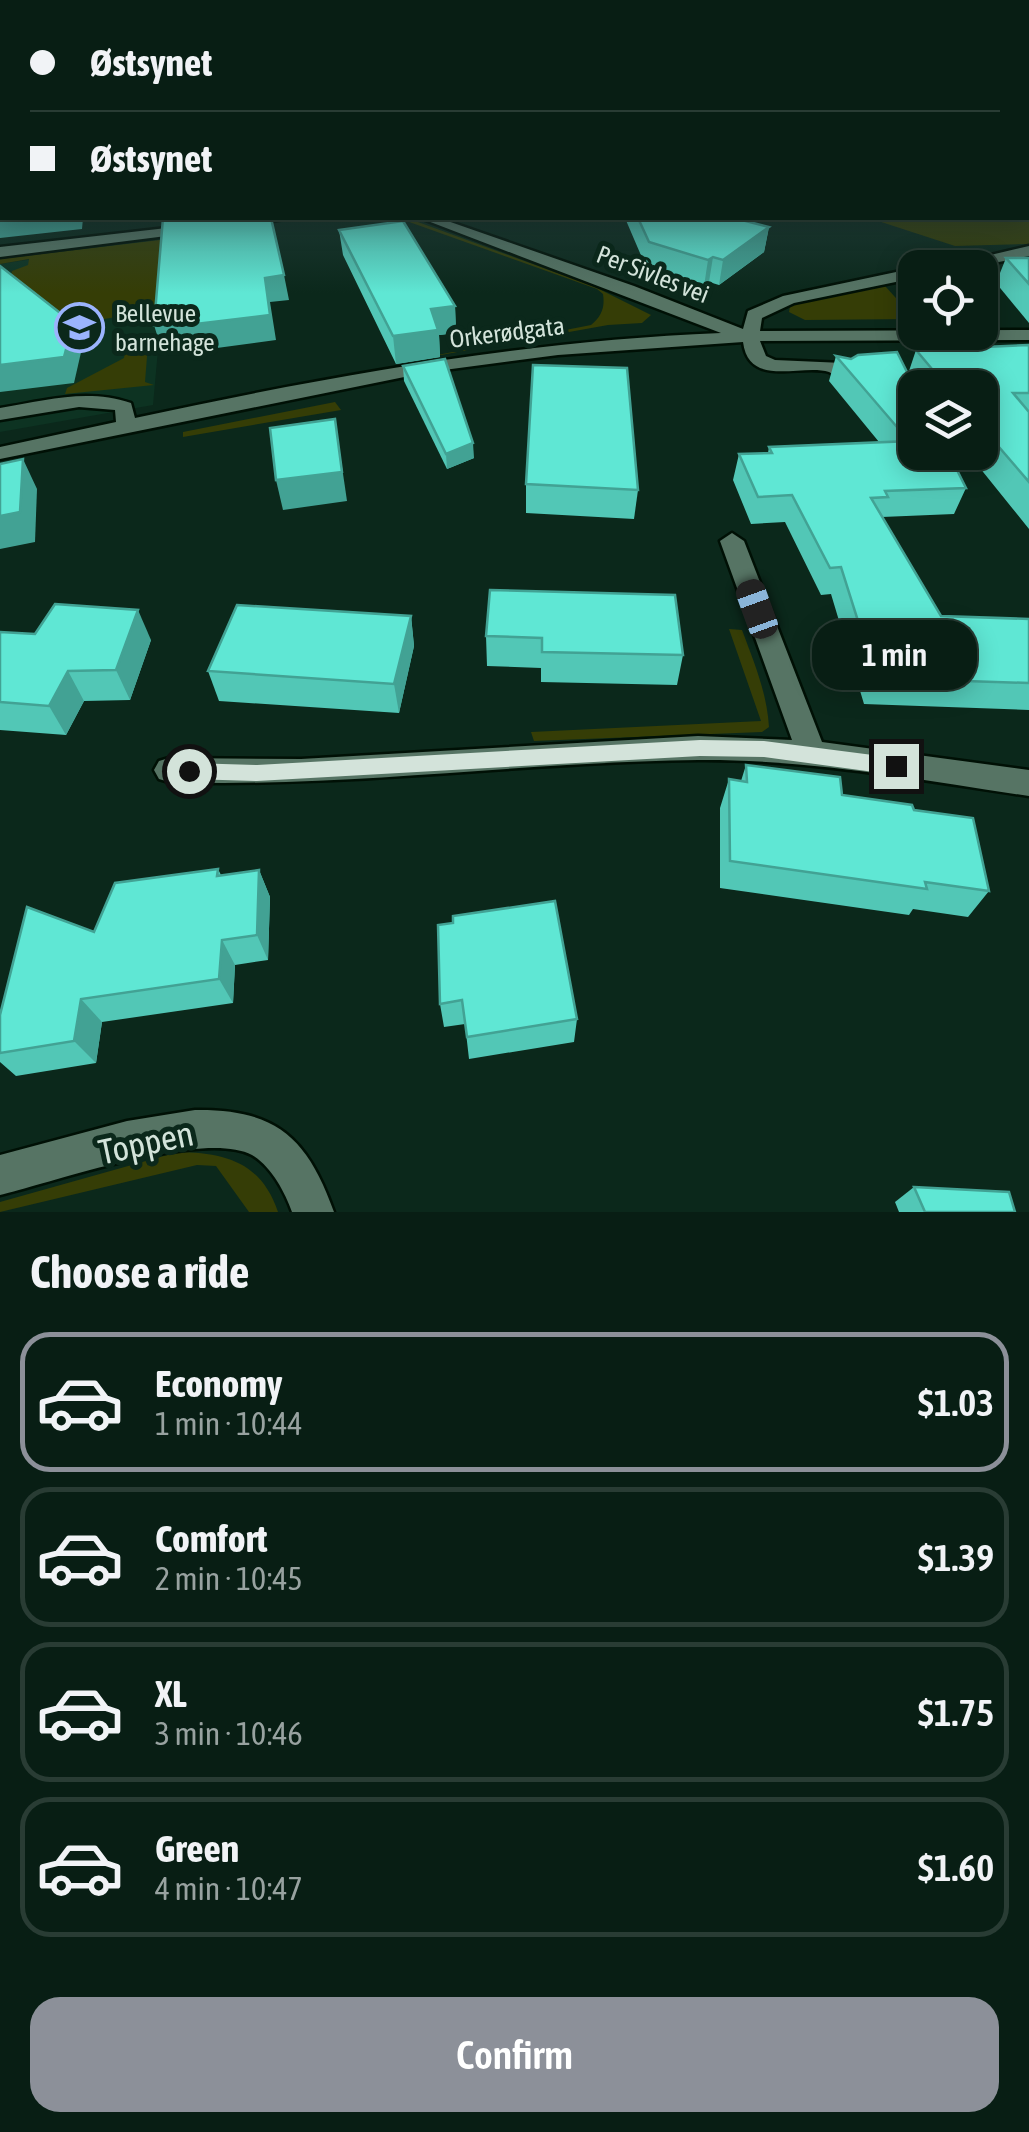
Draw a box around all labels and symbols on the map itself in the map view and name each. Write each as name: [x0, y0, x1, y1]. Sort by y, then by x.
street label: Per Sivles vei: [593, 240, 713, 308]
place label: Bellevue barnehage: [115, 299, 215, 356]
school or university icon: Bellevue barnehage: [54, 301, 106, 353]
street label: Orkerødgata: [448, 311, 566, 353]
car: [733, 576, 781, 642]
callout: 1 min: [814, 621, 978, 691]
route end: [874, 744, 919, 789]
route start: [167, 749, 212, 794]
street label: Toppen: [95, 1113, 197, 1172]

